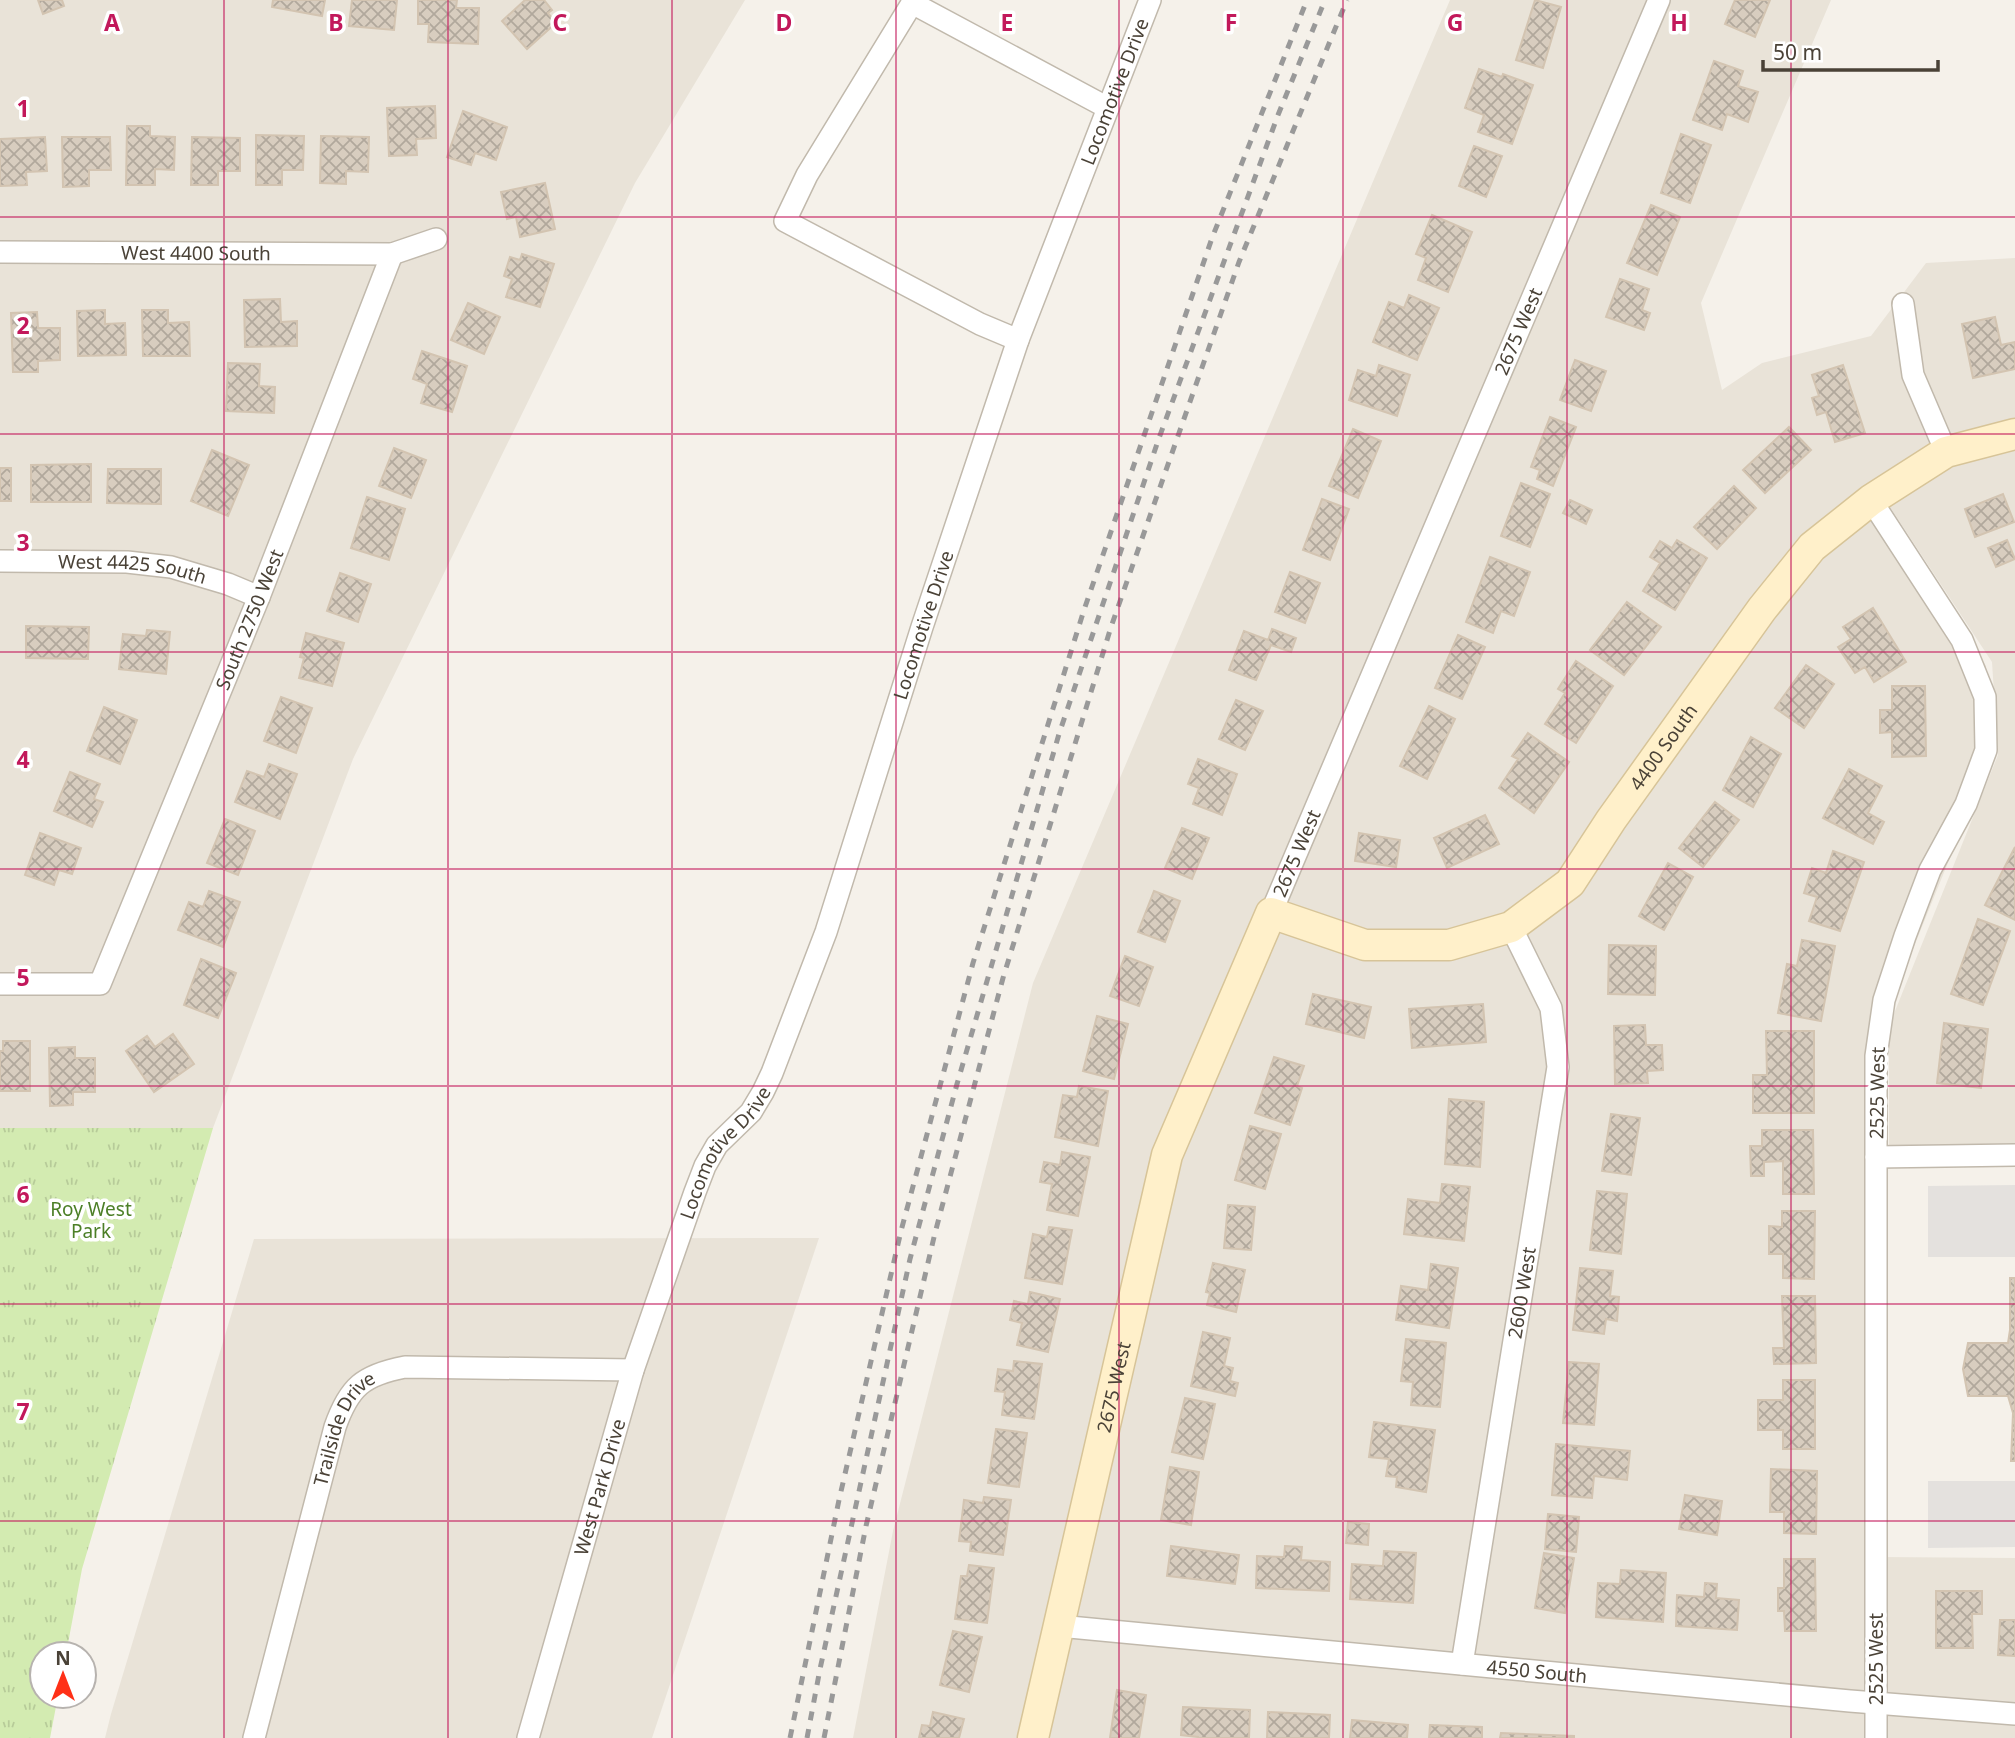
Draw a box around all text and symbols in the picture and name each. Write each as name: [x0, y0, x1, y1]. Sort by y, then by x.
text: A: [104, 6, 120, 38]
text: B: [328, 6, 344, 38]
text: C: [553, 6, 568, 38]
text: D: [776, 6, 792, 38]
text: E: [1001, 6, 1013, 38]
text: F: [1225, 6, 1237, 38]
text: G: [1447, 6, 1463, 38]
text: H: [1670, 6, 1688, 38]
street label: Locomotive Drive: [1074, 14, 1155, 169]
scale bar: [1763, 28, 1938, 72]
text: 50 m: [1773, 38, 1822, 66]
text: 1: [16, 92, 30, 124]
street label: West 4400 South: [121, 240, 271, 266]
street label: 2675 West: [1488, 284, 1548, 379]
text: 2: [16, 309, 30, 341]
text: 3: [16, 526, 30, 558]
street label: South 2750 West: [209, 545, 289, 694]
street label: Locomotive Drive: [887, 547, 960, 703]
street label: West 4425 South: [58, 548, 210, 590]
street label: 4400 South: [1623, 698, 1703, 796]
text: 4: [16, 743, 30, 775]
street label: 2675 West: [1266, 805, 1327, 901]
text: 5: [16, 961, 30, 993]
street label: 2525 West: [1863, 1046, 1891, 1139]
street label: Locomotive Drive: [674, 1081, 777, 1223]
text: 6: [16, 1178, 30, 1210]
park label: Roy West Park: [50, 1196, 132, 1244]
street label: 2600 West: [1502, 1245, 1542, 1340]
street label: 2675 West: [1091, 1339, 1137, 1435]
street label: Trailside Drive: [307, 1365, 380, 1489]
text: 7: [16, 1395, 30, 1427]
street label: West Park Drive: [568, 1416, 631, 1558]
street label: 2525 West: [1863, 1613, 1889, 1705]
north arrow: [28, 1640, 98, 1710]
text: N: [55, 1645, 71, 1671]
street label: 4550 South: [1485, 1654, 1588, 1689]

